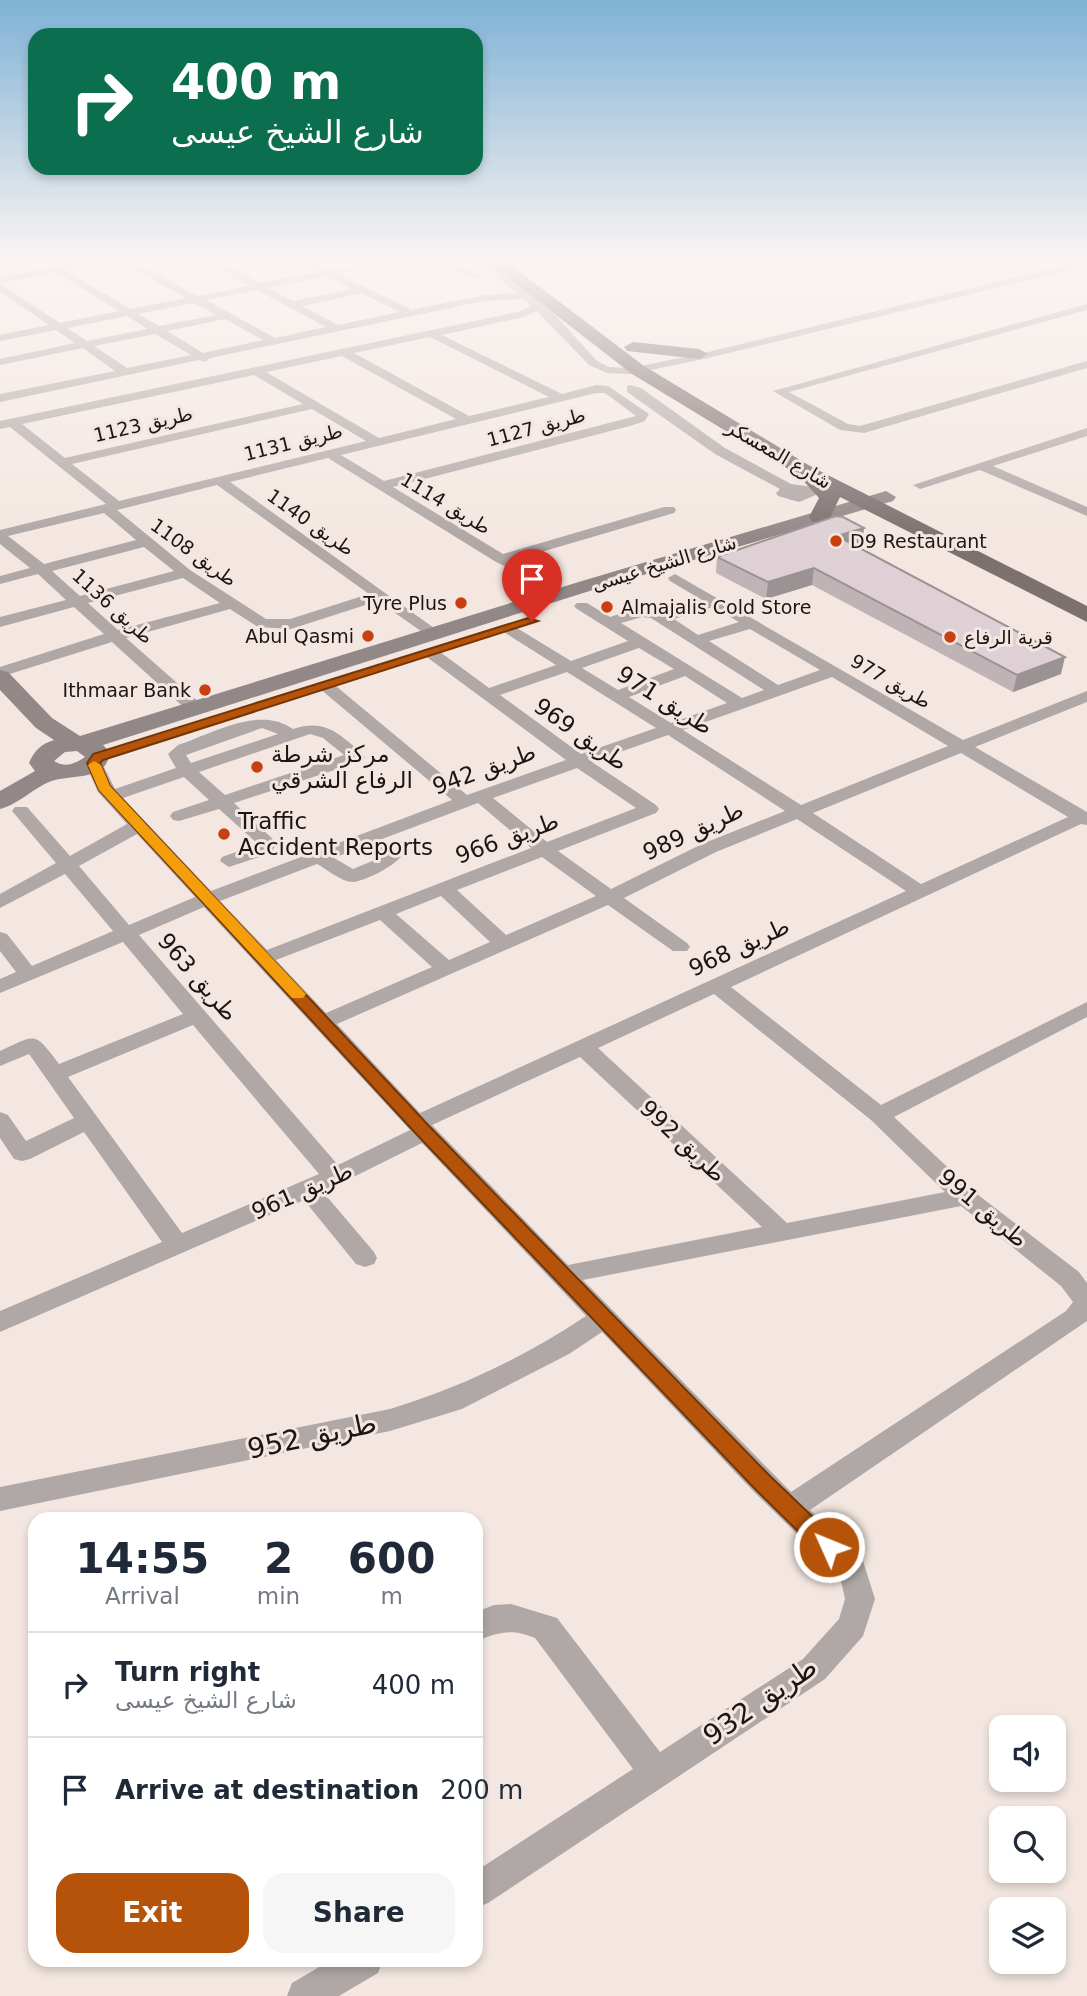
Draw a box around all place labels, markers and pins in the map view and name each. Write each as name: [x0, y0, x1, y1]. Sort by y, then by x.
place label: D9 Restaurant: [850, 530, 987, 552]
marker: D9 Restaurant: [828, 533, 844, 549]
pin: [502, 549, 562, 621]
place label: Tyre Plus: [362, 592, 447, 614]
marker: Tyre Plus: [453, 595, 469, 611]
place label: Almajalis Cold Store: [621, 596, 811, 618]
marker: Almajalis Cold Store: [599, 599, 615, 615]
place label: Abul Qasmi: [245, 625, 354, 647]
place label: قرية الرفاع: [964, 626, 1053, 649]
marker: Abul Qasmi: [360, 628, 376, 644]
marker: قرية الرفاع: [942, 629, 958, 645]
place label: Ithmaar Bank: [63, 679, 191, 701]
marker: Ithmaar Bank: [197, 682, 213, 698]
place label: مركز شرطة الرفاع الشرقي: [271, 741, 413, 794]
marker: مركز شرطة الرفاع الشرقي: [249, 759, 265, 775]
place label: Traffic Accident Reports: [237, 808, 433, 860]
marker: Traffic Accident Reports: [216, 826, 232, 842]

